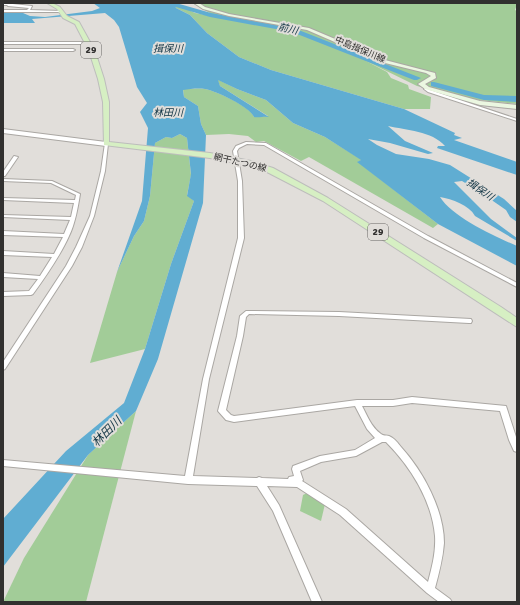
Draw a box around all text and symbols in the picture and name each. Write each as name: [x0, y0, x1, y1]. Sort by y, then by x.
water label: 前川: [277, 21, 300, 37]
street label: 中島揖保川線: [333, 34, 388, 66]
road number: 29: [81, 42, 101, 58]
water label: 揖保川: [153, 43, 184, 55]
water label: 林田川: [153, 107, 184, 119]
street label: 網干たつの線: [212, 152, 269, 175]
water label: 揖保川: [464, 177, 497, 204]
road number: 29: [368, 224, 388, 240]
water label: 林田川: [89, 413, 126, 450]

